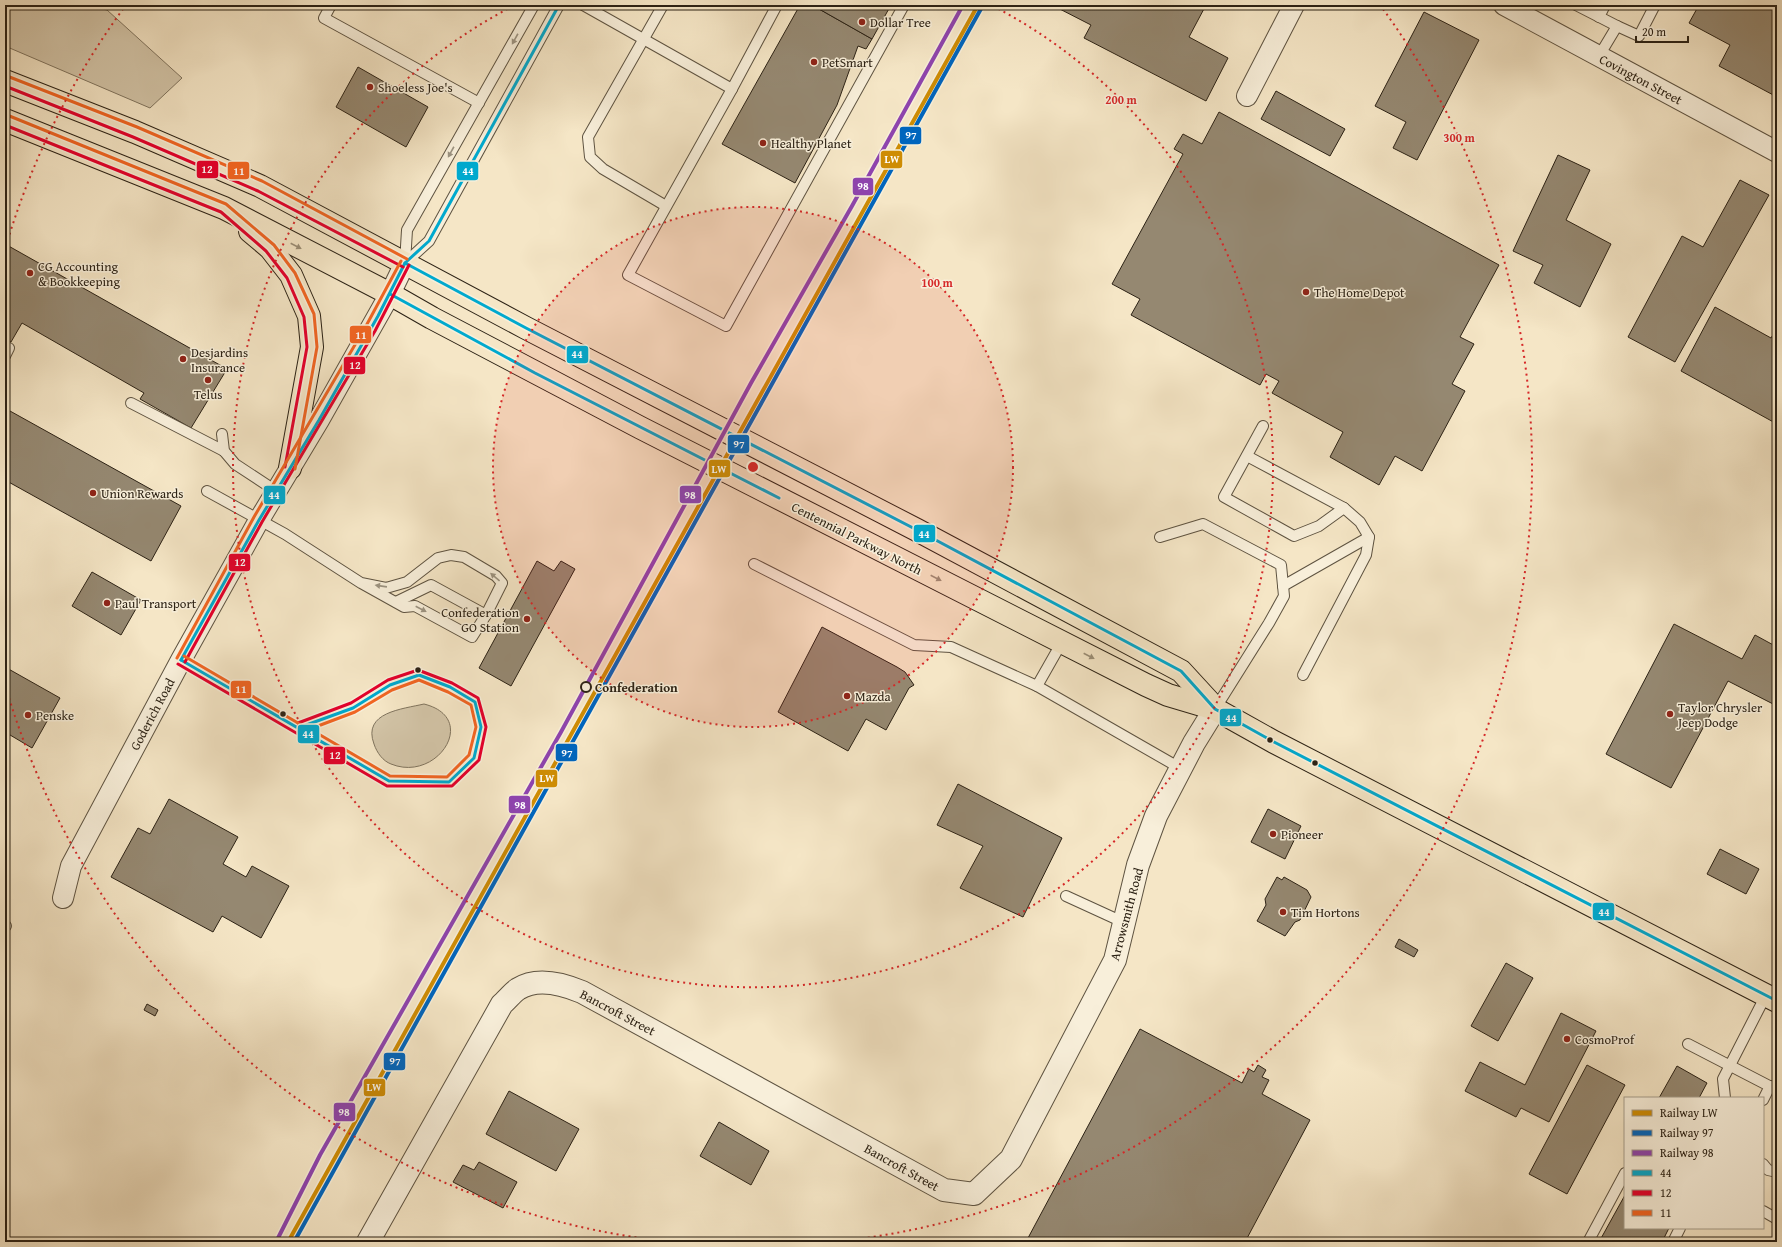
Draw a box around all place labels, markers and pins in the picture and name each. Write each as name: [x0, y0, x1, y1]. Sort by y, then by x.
place label: Dollar Tree: [870, 13, 931, 32]
marker: Dollar Tree: [857, 17, 867, 27]
place label: PetSmart: [822, 53, 873, 72]
marker: PetSmart: [809, 57, 819, 67]
place label: Shoeless Joe's: [378, 78, 453, 97]
marker: Shoeless Joe's: [365, 82, 375, 92]
place label: Healthy Planet: [771, 134, 852, 153]
marker: Healthy Planet: [758, 138, 768, 148]
place label: CG Accounting & Bookkeeping: [38, 257, 120, 291]
marker: CG Accounting & Bookkeeping: [25, 268, 35, 278]
place label: The Home Depot: [1314, 283, 1405, 302]
marker: The Home Depot: [1301, 287, 1311, 297]
place label: Desjardins Insurance: [191, 343, 248, 377]
marker: Desjardins Insurance: [178, 354, 188, 364]
marker: Telus: [203, 375, 213, 385]
place label: Telus: [194, 385, 222, 404]
centre of rings: [746, 460, 760, 474]
place label: Union Rewards: [101, 484, 183, 503]
marker: Union Rewards: [88, 488, 98, 498]
place label: Paul Transport: [115, 594, 197, 613]
marker: Paul Transport: [102, 598, 112, 608]
place label: Confederation GO Station: [441, 603, 520, 637]
marker: Confederation GO Station: [522, 614, 532, 624]
unlabelled marker: [413, 665, 423, 675]
place label: Confederation: [595, 678, 678, 697]
marker: Confederation: [580, 681, 592, 693]
place label: Mazda: [855, 687, 891, 706]
marker: Mazda: [842, 691, 852, 701]
place label: Taylor Chrysler Jeep Dodge: [1676, 698, 1763, 732]
place label: Penske: [36, 706, 74, 725]
unlabelled marker: [278, 709, 288, 719]
marker: Taylor Chrysler Jeep Dodge: [1665, 709, 1675, 719]
marker: Penske: [23, 710, 33, 720]
unlabelled marker: [1265, 735, 1275, 745]
unlabelled marker: [1310, 758, 1320, 768]
place label: Pioneer: [1281, 825, 1324, 844]
marker: Pioneer: [1268, 829, 1278, 839]
place label: Tim Hortons: [1291, 903, 1360, 922]
marker: Tim Hortons: [1278, 907, 1288, 917]
place label: CosmoProf: [1575, 1030, 1636, 1049]
marker: CosmoProf: [1562, 1034, 1572, 1044]

